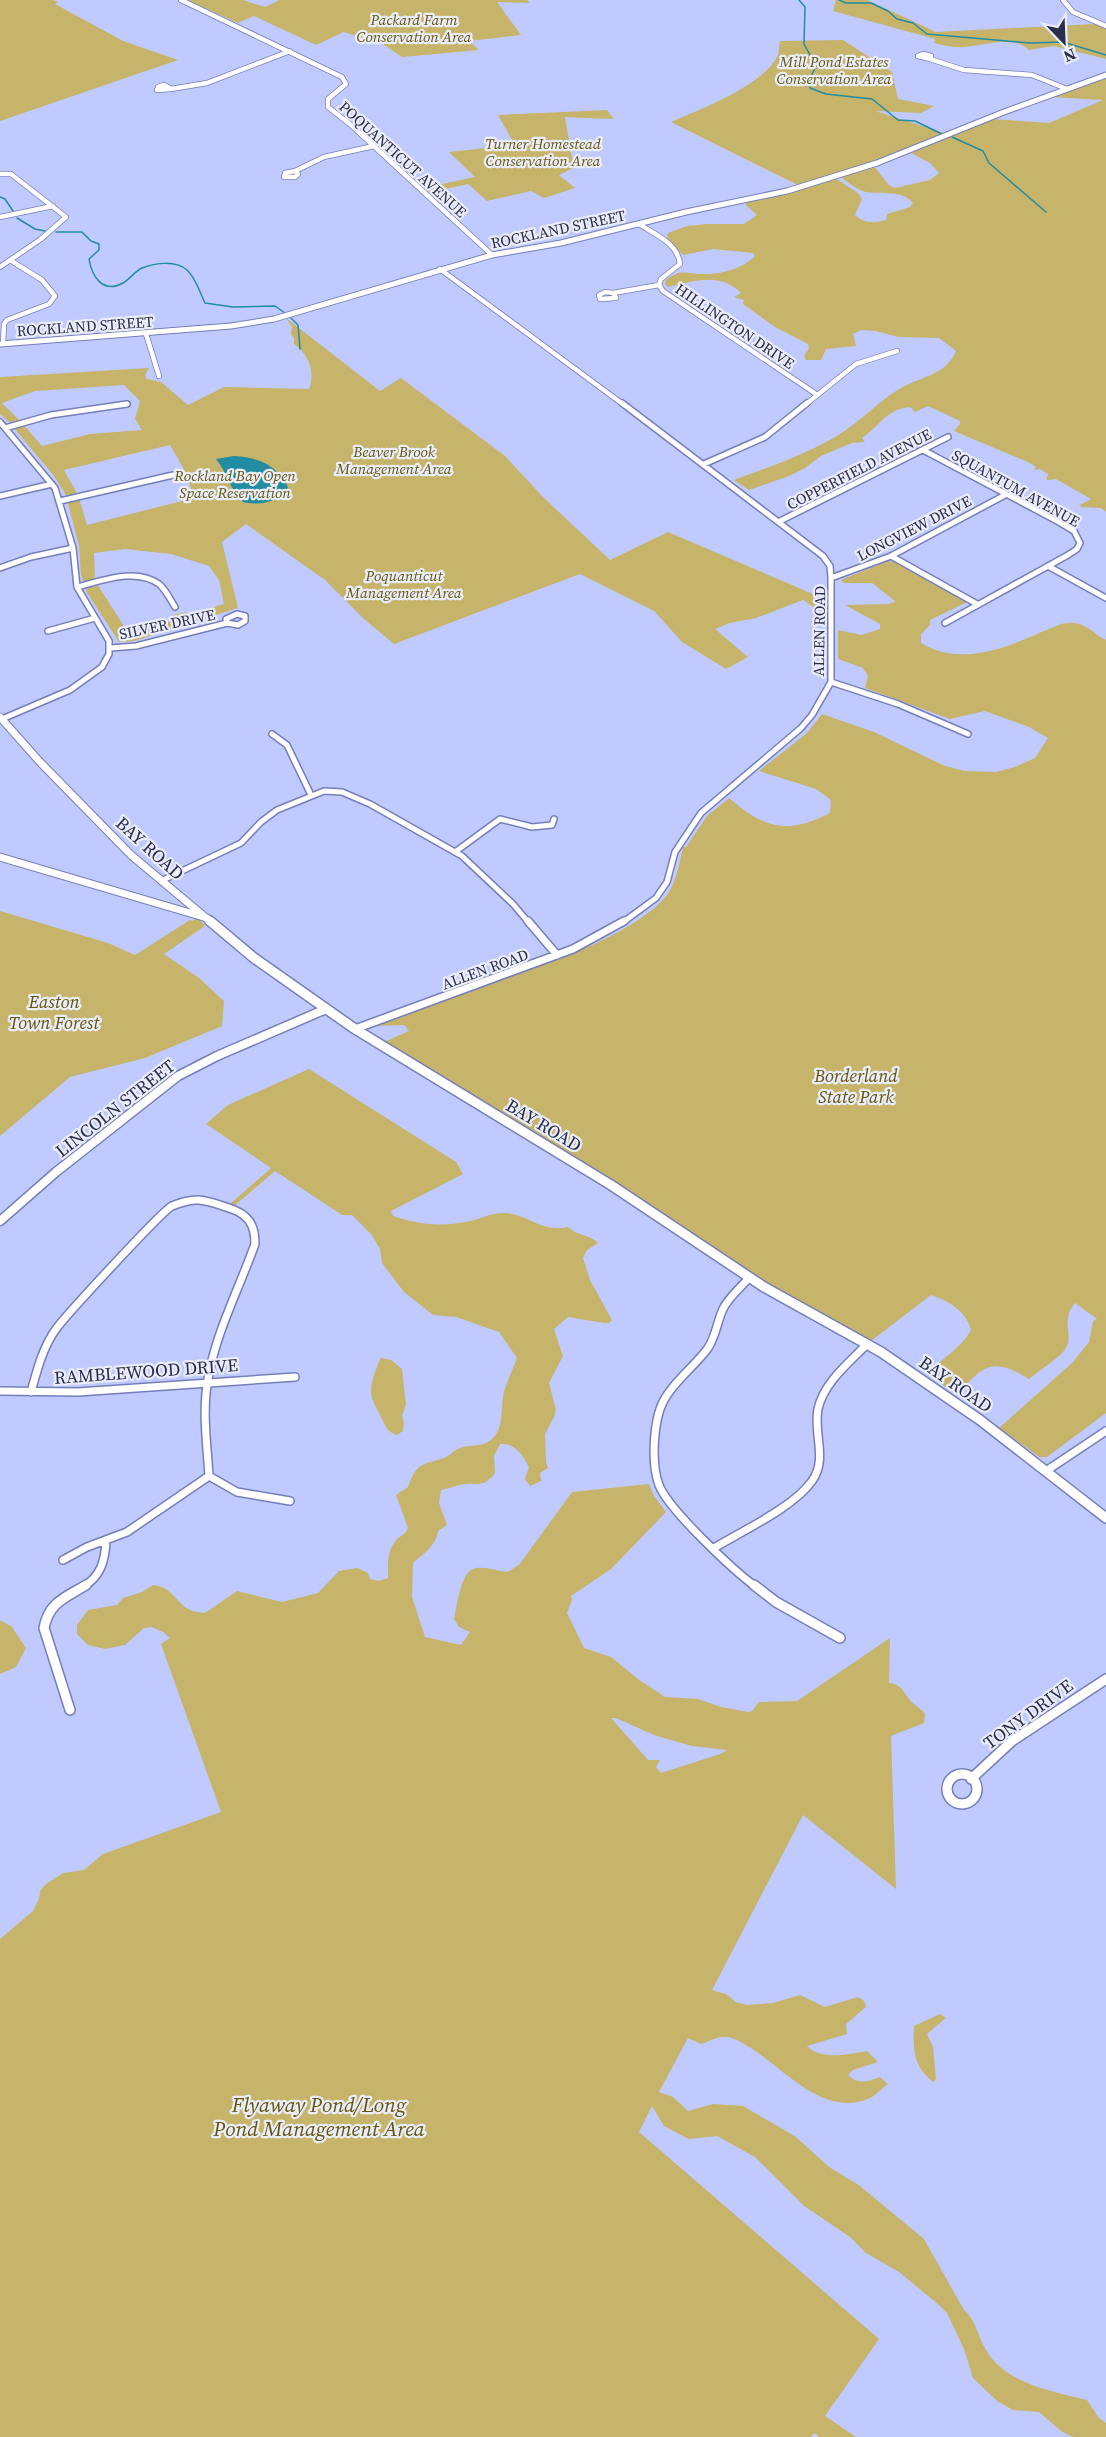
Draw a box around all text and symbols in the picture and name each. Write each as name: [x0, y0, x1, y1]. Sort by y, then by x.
park label: Packard Farm Conservation Area: [357, 9, 472, 47]
north arrow: [1034, 12, 1094, 72]
text: N: [1060, 43, 1080, 68]
park label: Mill Pond Estates Conservation Area: [777, 51, 892, 89]
street label: POQUANTICUT AVENUE: [335, 96, 471, 222]
park label: Turner Homestead Conservation Area: [485, 133, 601, 171]
street label: ROCKLAND STREET: [489, 204, 627, 254]
street label: HILLINGTON DRIVE: [671, 278, 799, 374]
street label: ROCKLAND STREET: [16, 311, 154, 341]
street label: COPPERFIELD AVENUE: [783, 423, 935, 515]
park label: Beaver Brook Management Area: [335, 441, 452, 479]
street label: SQUANTUM AVENUE: [948, 444, 1084, 532]
park label: Rockland Bay Open Space Reservation: [173, 465, 296, 503]
street label: LONGVIEW DRIVE: [853, 490, 975, 566]
park label: Poquanticut Management Area: [345, 565, 462, 603]
street label: ALLEN ROAD: [808, 586, 830, 676]
street label: SILVER DRIVE: [117, 604, 217, 644]
street label: BAY ROAD: [110, 811, 190, 885]
street label: ALLEN ROAD: [439, 944, 531, 994]
park label: Easton Town Forest: [9, 989, 100, 1035]
street label: LINCOLN STREET: [50, 1053, 180, 1163]
park label: Borderland State Park: [813, 1063, 898, 1109]
street label: BAY ROAD: [502, 1093, 586, 1157]
street label: BAY ROAD: [914, 1350, 998, 1418]
street label: RAMBLEWOOD DRIVE: [53, 1352, 239, 1390]
street label: TONY DRIVE: [978, 1673, 1078, 1755]
park label: Flyaway Pond/Long Pond Management Area: [212, 2090, 425, 2143]

